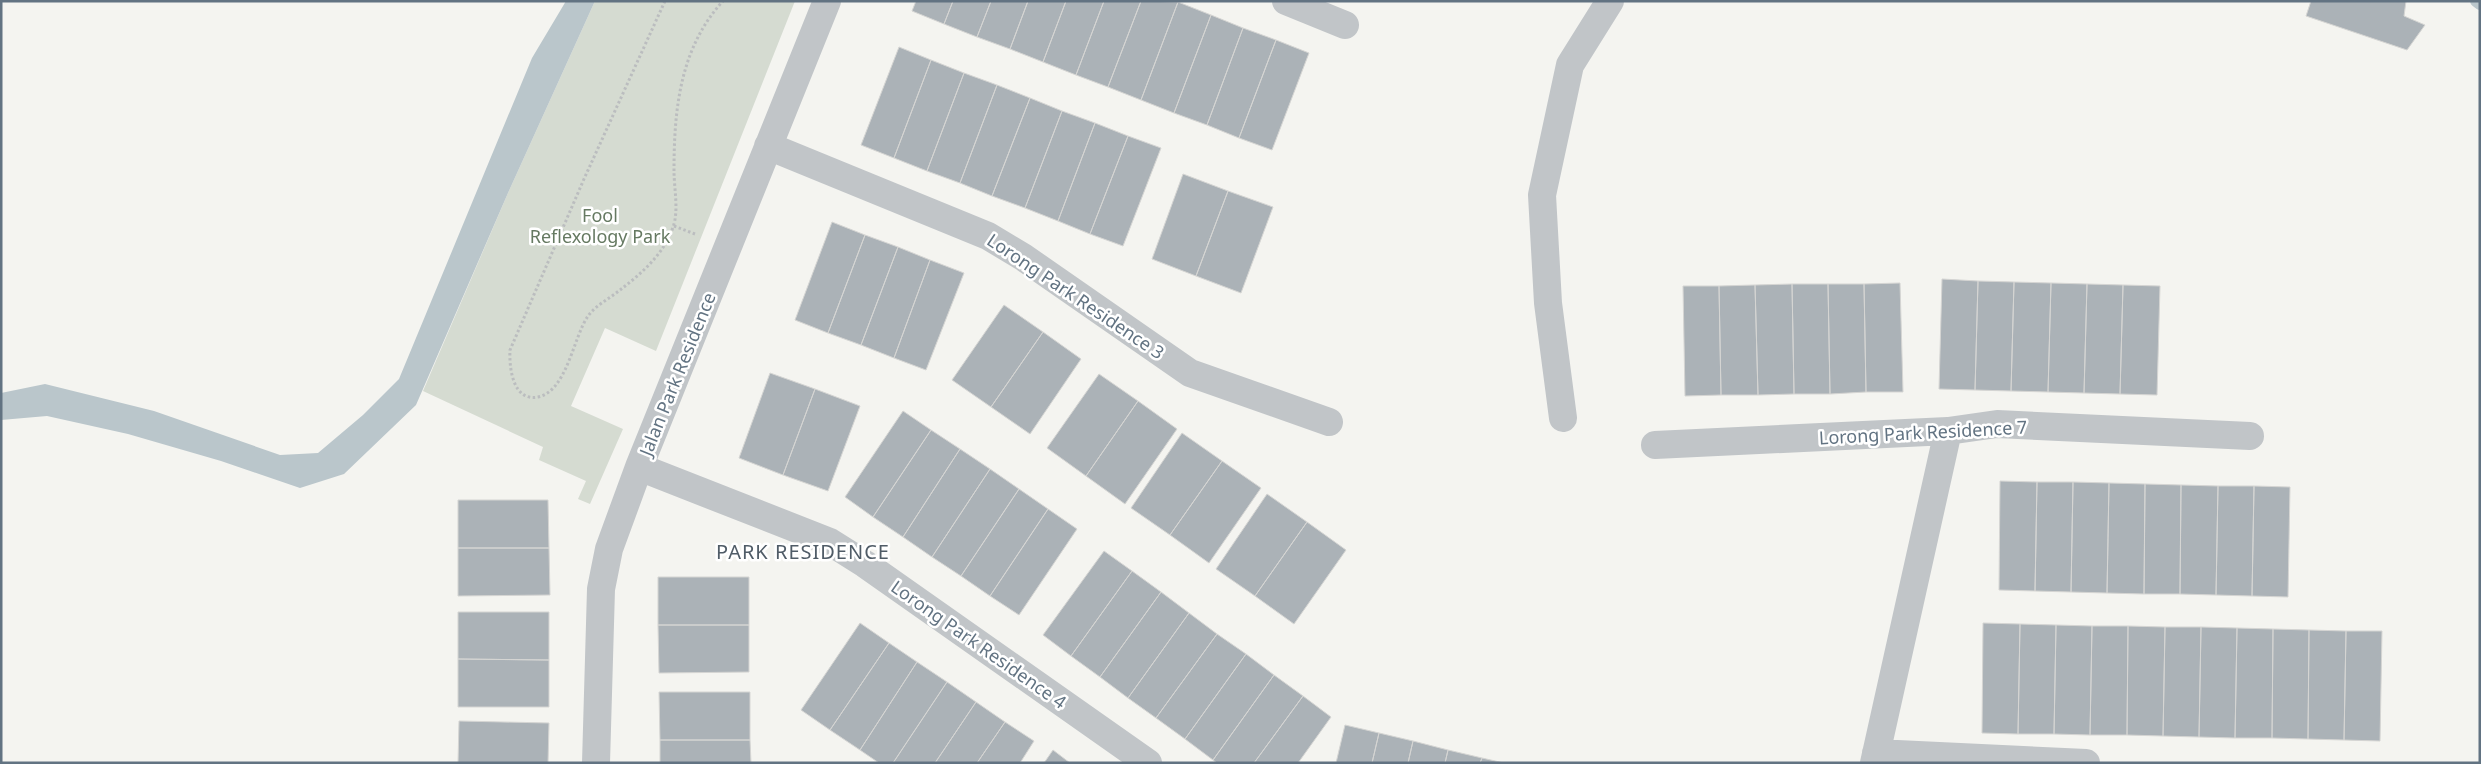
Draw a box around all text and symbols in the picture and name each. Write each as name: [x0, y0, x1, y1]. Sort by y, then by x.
park label: Fool Reflexology Park: [530, 203, 671, 248]
street label: Lorong Park Residence 3: [983, 228, 1169, 364]
street label: Jalan Park Residence: [633, 289, 721, 461]
street label: Lorong Park Residence 7: [1818, 415, 2028, 449]
district label: PARK RESIDENCE: [716, 538, 890, 565]
street label: Lorong Park Residence 4: [887, 574, 1071, 714]

